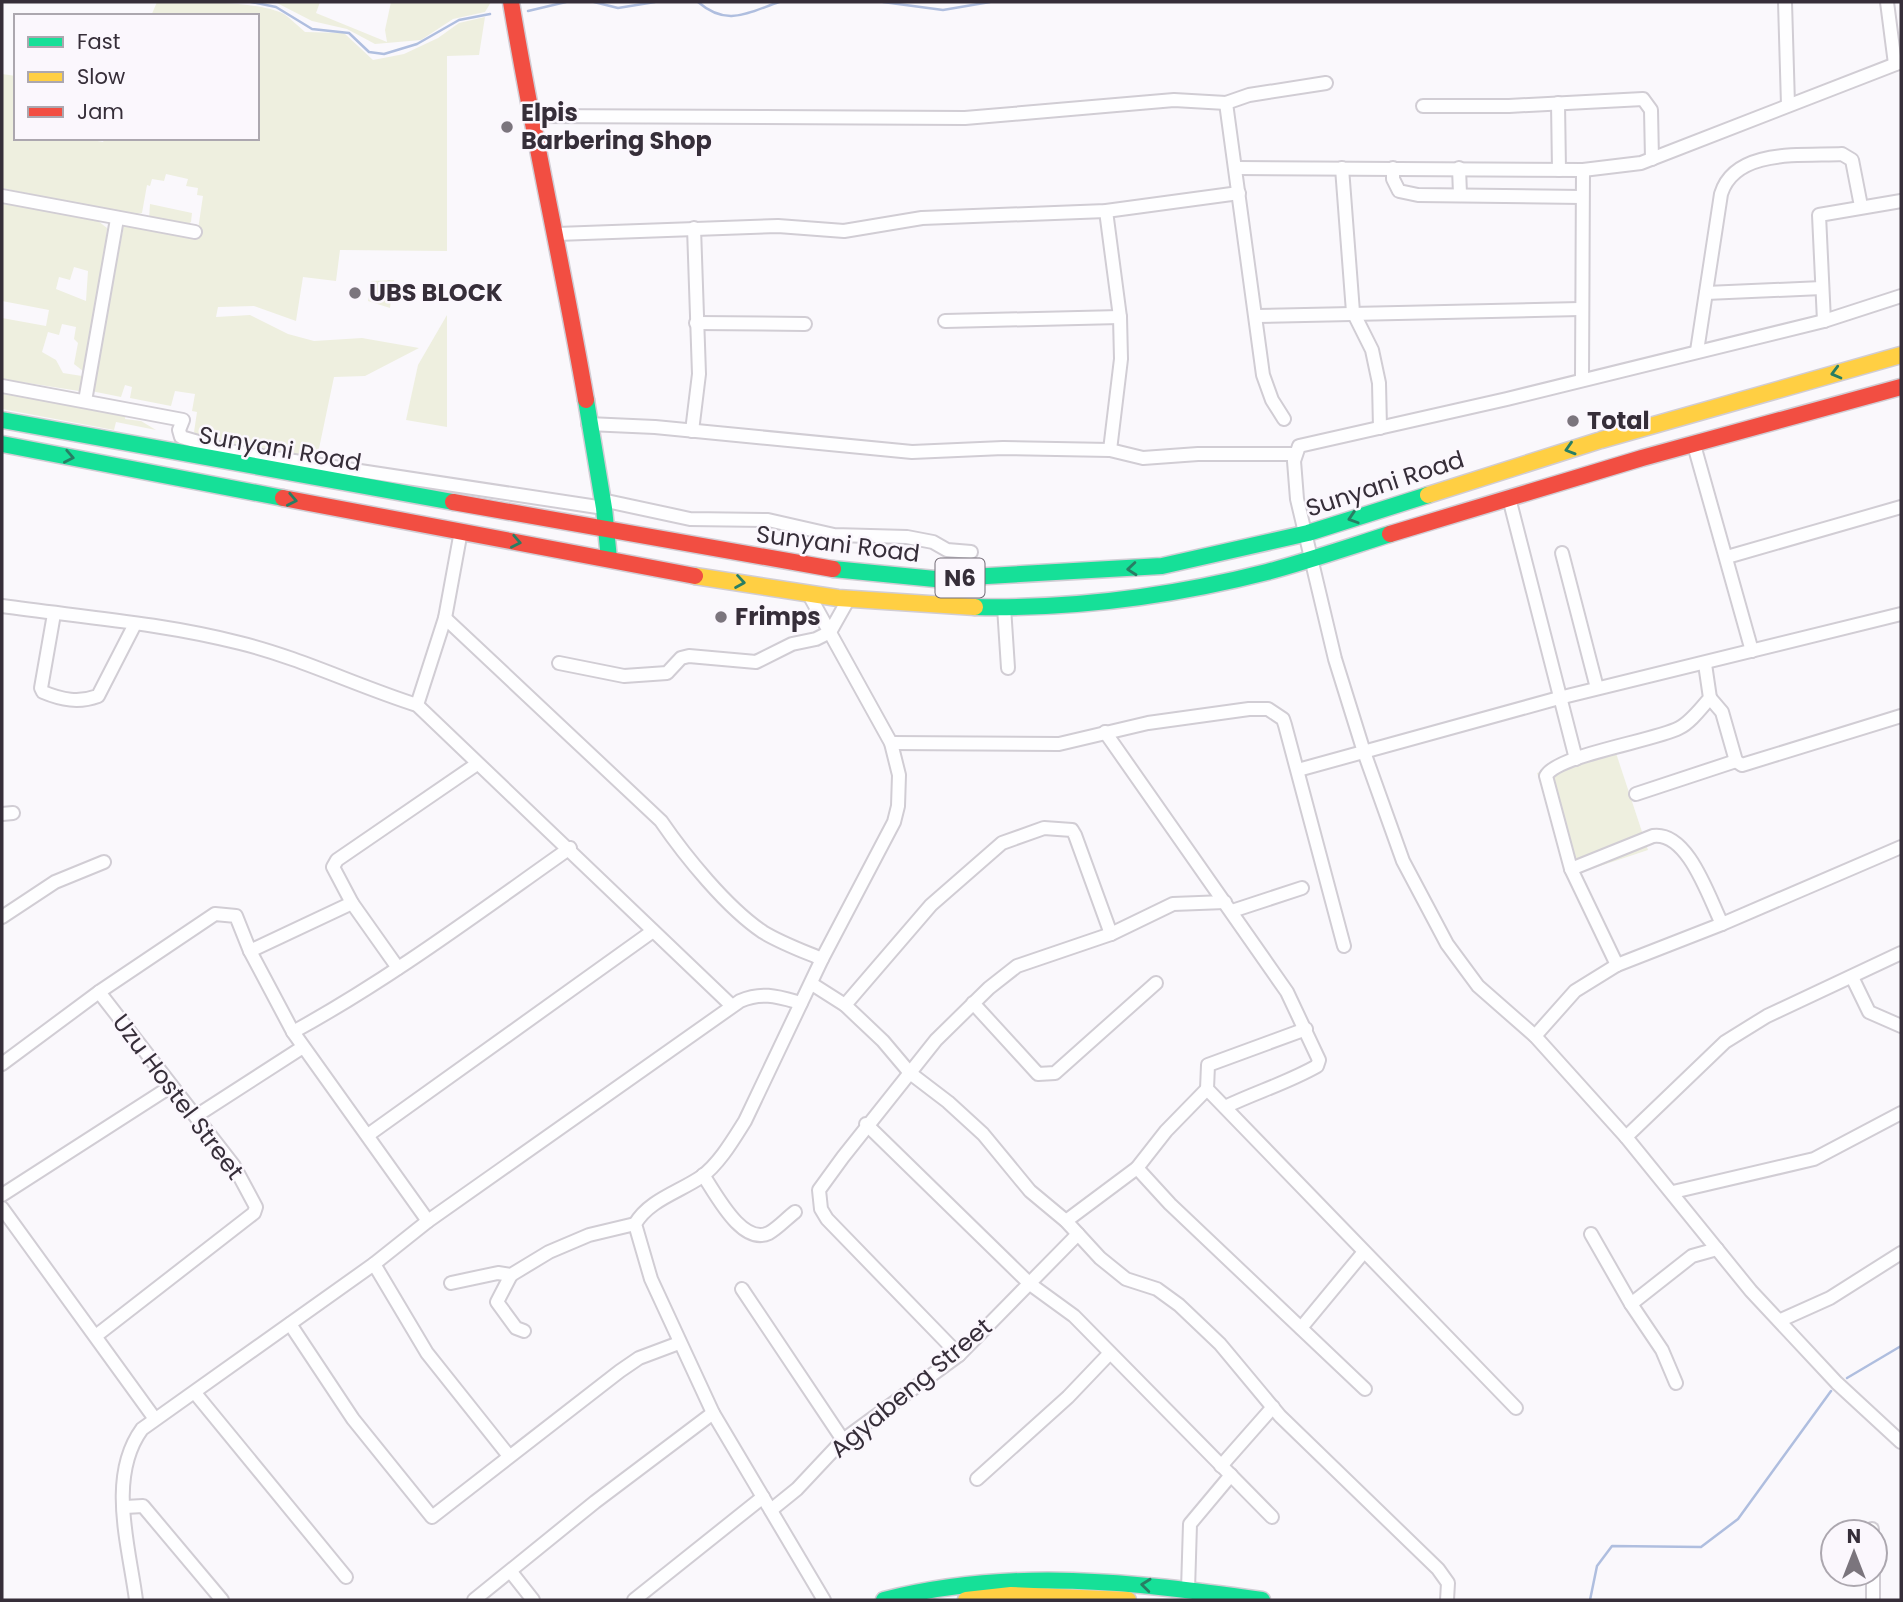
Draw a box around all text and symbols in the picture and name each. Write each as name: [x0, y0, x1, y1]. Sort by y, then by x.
legend: [14, 14, 259, 140]
text: Fast: [77, 27, 120, 56]
text: Slow: [77, 62, 125, 91]
place label: Elpis Barbering Shop: [521, 96, 712, 157]
text: Jam: [77, 97, 124, 126]
marker: Elpis Barbering Shop: [499, 119, 515, 135]
place label: UBS BLOCK: [369, 276, 503, 309]
marker: UBS BLOCK: [347, 285, 363, 301]
one-way arrow: [1830, 365, 1842, 380]
place label: Total: [1587, 404, 1650, 437]
marker: Total: [1565, 413, 1581, 429]
street label: Sunyani Road: [196, 418, 364, 479]
one-way arrow: [1564, 441, 1576, 456]
street label: Sunyani Road: [1301, 442, 1468, 525]
one-way arrow: [63, 449, 75, 464]
one-way arrow: [286, 492, 298, 507]
one-way arrow: [1347, 510, 1360, 524]
street label: Sunyani Road: [754, 517, 922, 570]
one-way arrow: [510, 533, 522, 548]
road number: N6: [936, 558, 984, 598]
one-way arrow: [1126, 561, 1137, 576]
one-way arrow: [734, 574, 746, 589]
place label: Frimps: [735, 600, 821, 633]
marker: Frimps: [713, 609, 729, 625]
street label: Uzu Hostel Street: [105, 1007, 252, 1186]
street label: Agyabeng Street: [823, 1310, 998, 1465]
north arrow: [1819, 1518, 1889, 1588]
text: N: [1847, 1523, 1861, 1550]
one-way arrow: [1140, 1578, 1152, 1593]

